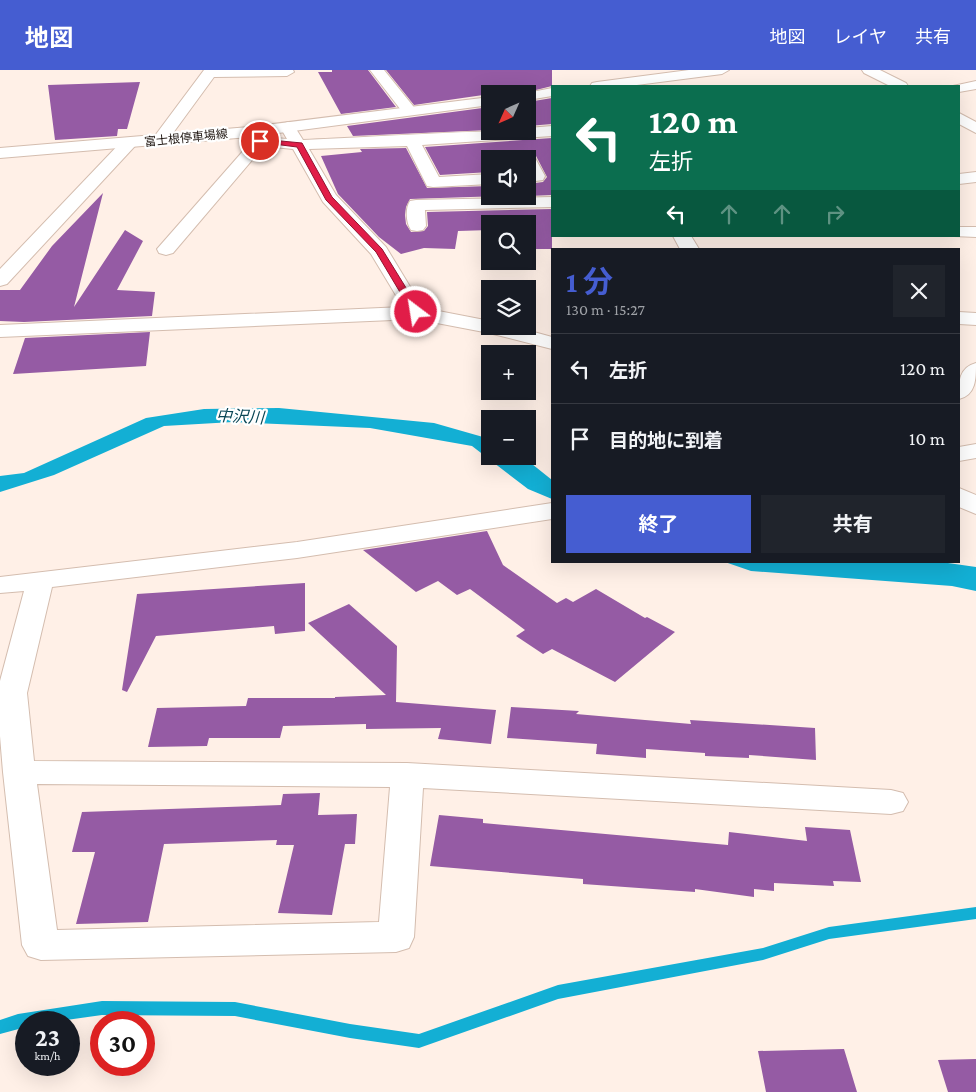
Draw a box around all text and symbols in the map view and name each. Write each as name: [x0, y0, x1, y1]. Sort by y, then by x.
text: 地図: [25, 24, 73, 51]
text: 地図: [770, 27, 806, 47]
text: レイヤ: [834, 27, 887, 47]
text: 共有: [915, 27, 951, 47]
north arrow: [481, 85, 536, 140]
map controls: [481, 85, 536, 465]
text: 120 m: [649, 102, 738, 141]
icon: left: [566, 105, 631, 170]
pin: [239, 120, 281, 162]
street label: 富士根停車場線: [143, 127, 229, 149]
icon: arrive: [246, 127, 274, 155]
text: 左折: [649, 149, 693, 174]
button: sound: [481, 150, 536, 205]
icon: left: [662, 200, 690, 228]
icon: ahead: [715, 200, 743, 228]
icon: ahead: [768, 200, 796, 228]
icon: right: [821, 200, 849, 228]
button: search: [481, 215, 536, 270]
text: 1 分: [566, 265, 613, 298]
button: close: [893, 265, 945, 317]
button: layers: [481, 280, 536, 335]
position arrow: [389, 285, 441, 337]
text: 130 m · 15:27: [566, 301, 645, 318]
button: +: [481, 345, 536, 400]
icon: left: [566, 355, 594, 383]
text: 120 m: [900, 358, 945, 379]
text: 左折: [609, 360, 647, 381]
water label: 中沢川: [216, 407, 266, 426]
button: −: [481, 410, 536, 465]
icon: arrive: [566, 425, 594, 453]
text: 10 m: [909, 428, 945, 449]
text: 目的地に到着: [609, 430, 723, 451]
button: 終了: [566, 495, 751, 553]
button: 共有: [761, 495, 945, 553]
speed limit sign: 30: [90, 1011, 155, 1076]
text: 23: [35, 1024, 60, 1051]
text: km/h: [35, 1049, 60, 1063]

